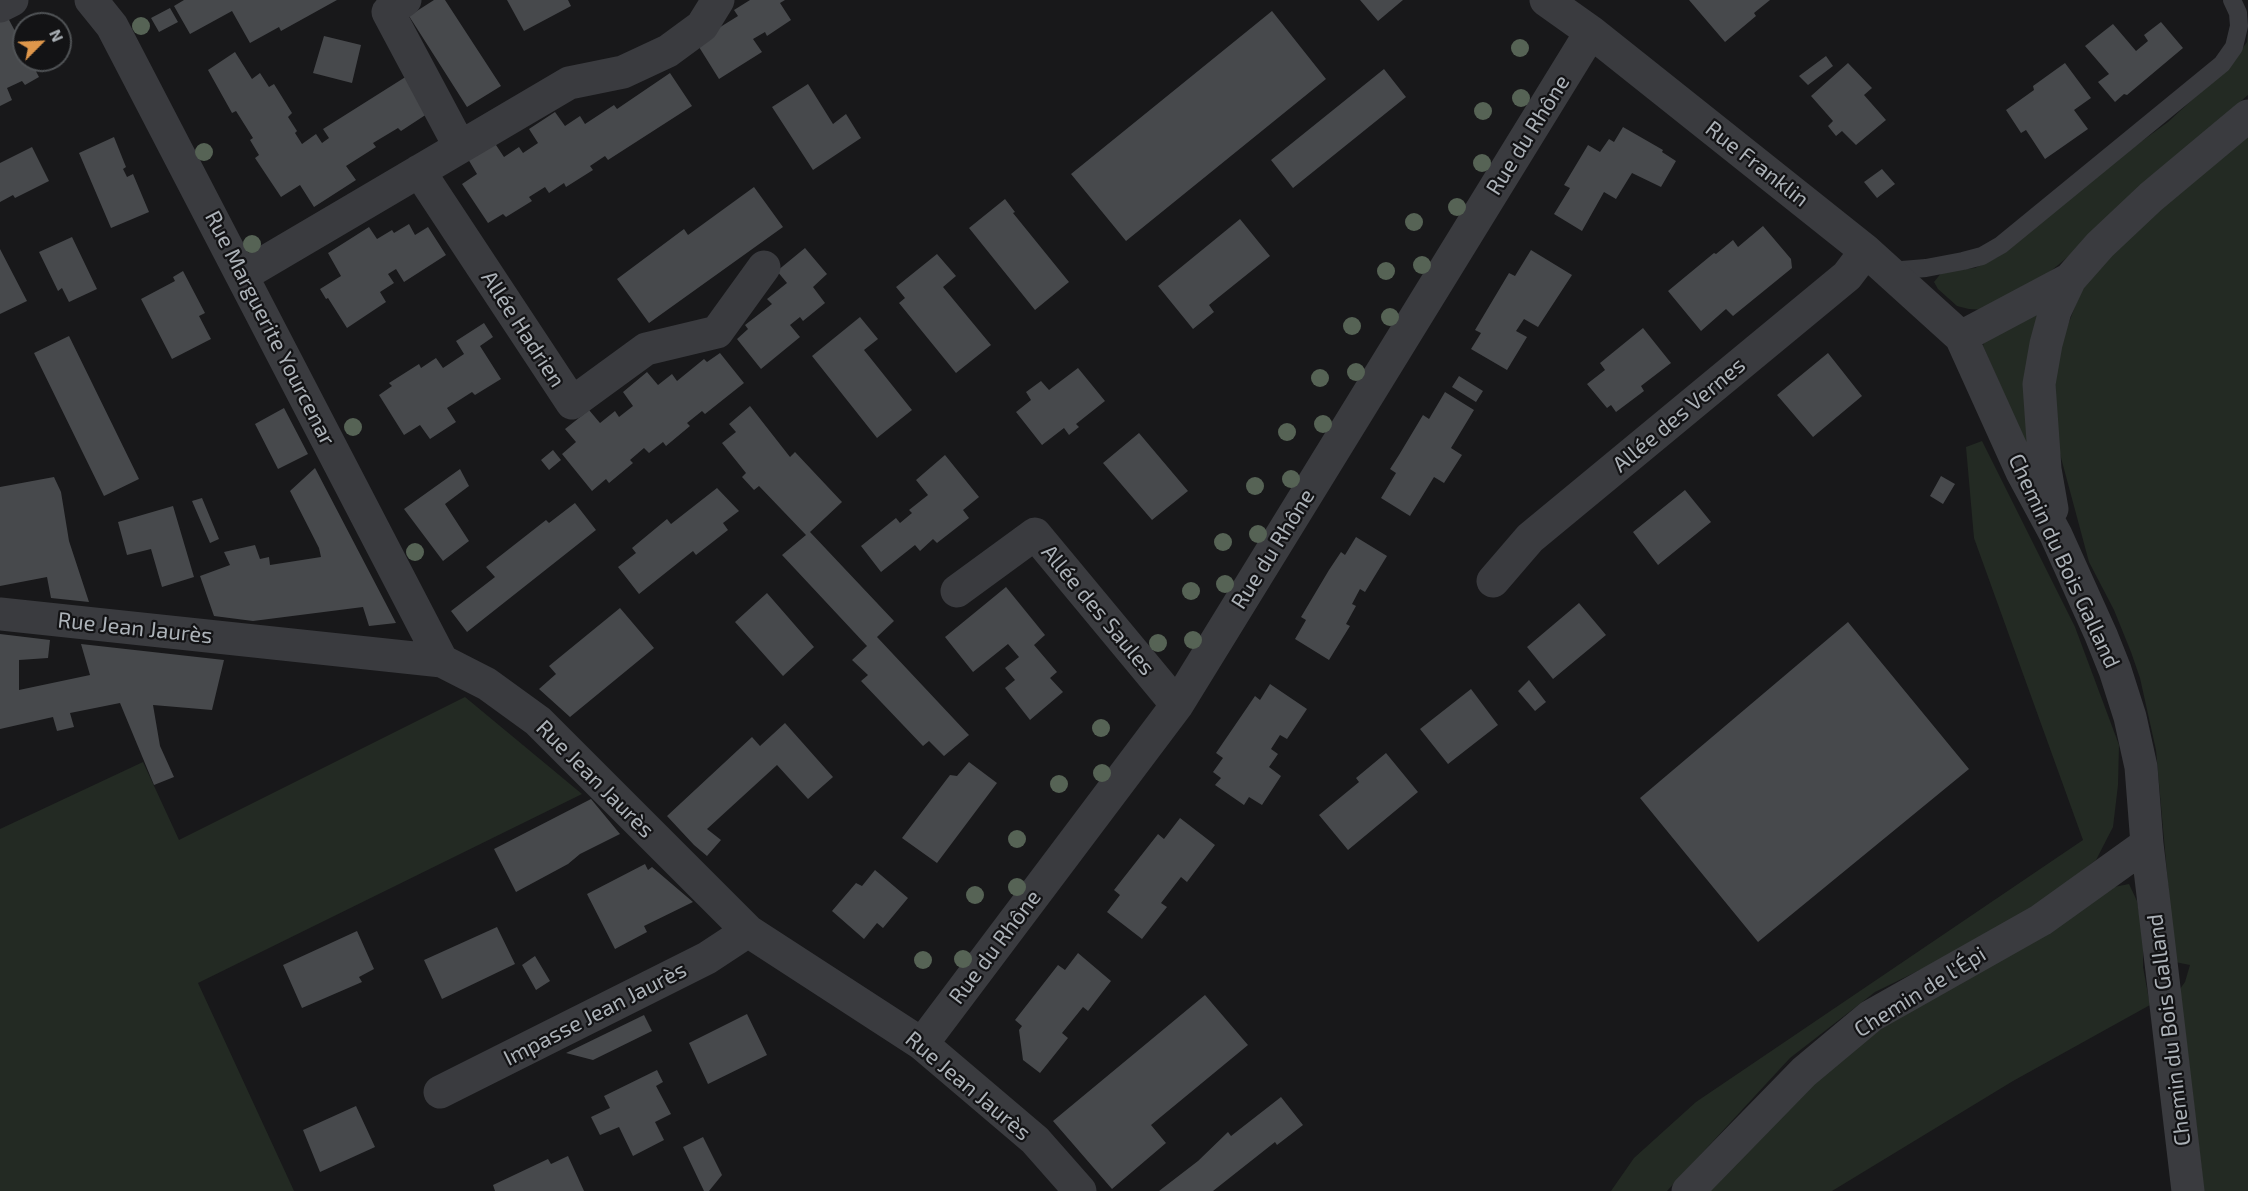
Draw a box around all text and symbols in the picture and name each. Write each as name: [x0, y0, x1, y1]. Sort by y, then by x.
north arrow: [12, 12, 72, 72]
text: N: [46, 26, 68, 44]
street label: Rue du Rhône: [1481, 70, 1575, 200]
street label: Rue Franklin: [1700, 115, 1814, 213]
street label: Rue Marguerite Yourcenar: [199, 206, 341, 450]
street label: Allée Hadrien: [476, 266, 570, 392]
street label: Allée des Vernes: [1607, 352, 1751, 478]
street label: Chemin du Bois Galland: [2003, 450, 2125, 672]
street label: Rue du Rhône: [1226, 484, 1320, 614]
street label: Allée des Saules: [1036, 539, 1160, 681]
street label: Rue Jean Jaurès: [56, 607, 214, 649]
street label: Rue Jean Jaurès: [531, 715, 659, 843]
street label: Rue du Rhône: [943, 885, 1047, 1009]
street label: Chemin du Bois Galland: [2142, 912, 2196, 1148]
street label: Chemin de l'Épi: [1849, 941, 1991, 1043]
street label: Impasse Jean Jaurès: [499, 956, 691, 1072]
street label: Rue Jean Jaurès: [900, 1026, 1036, 1146]

